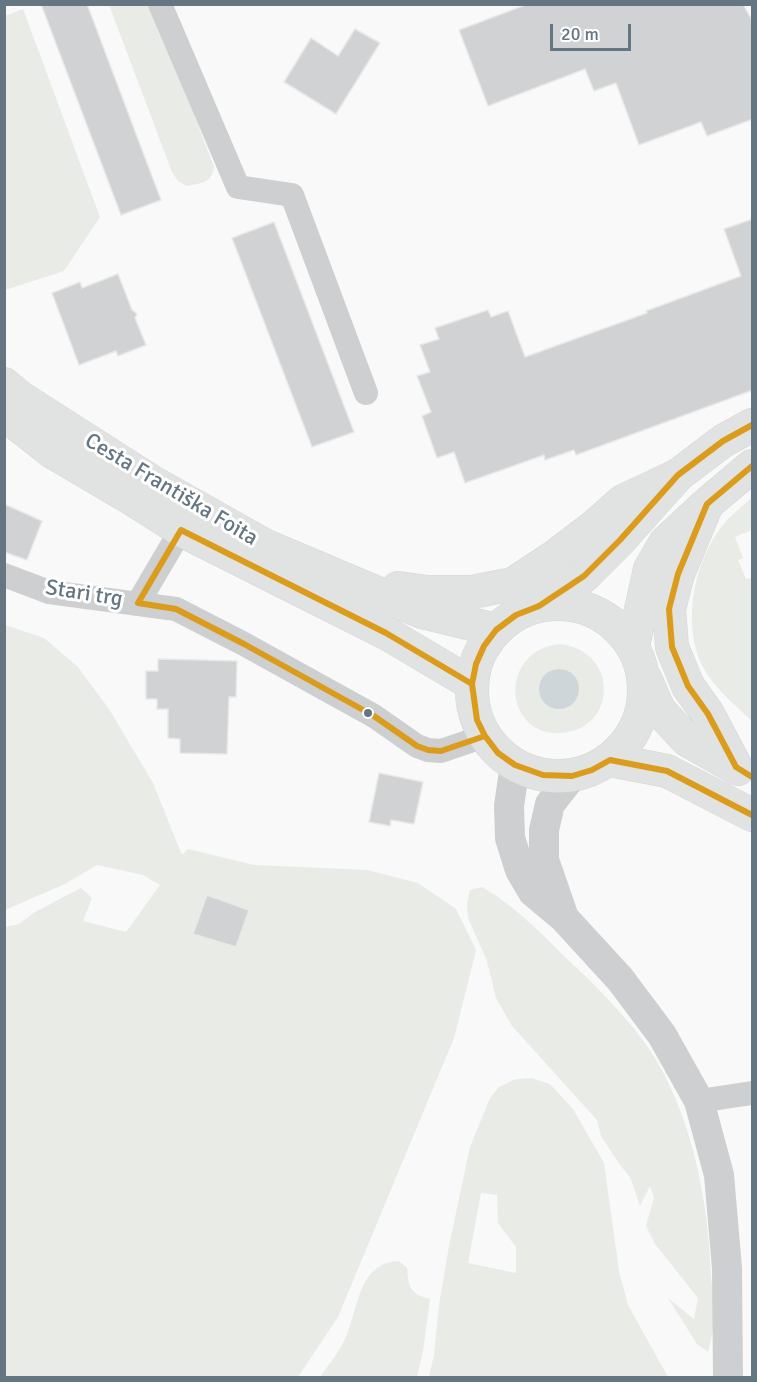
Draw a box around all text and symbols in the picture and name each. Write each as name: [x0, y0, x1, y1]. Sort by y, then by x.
scale bar: [553, 12, 634, 50]
text: 20 m: [561, 23, 599, 45]
street label: Cesta Františka Foita: [80, 428, 262, 552]
street label: Stari trg: [44, 575, 124, 613]
unlabelled marker: [362, 707, 374, 719]

